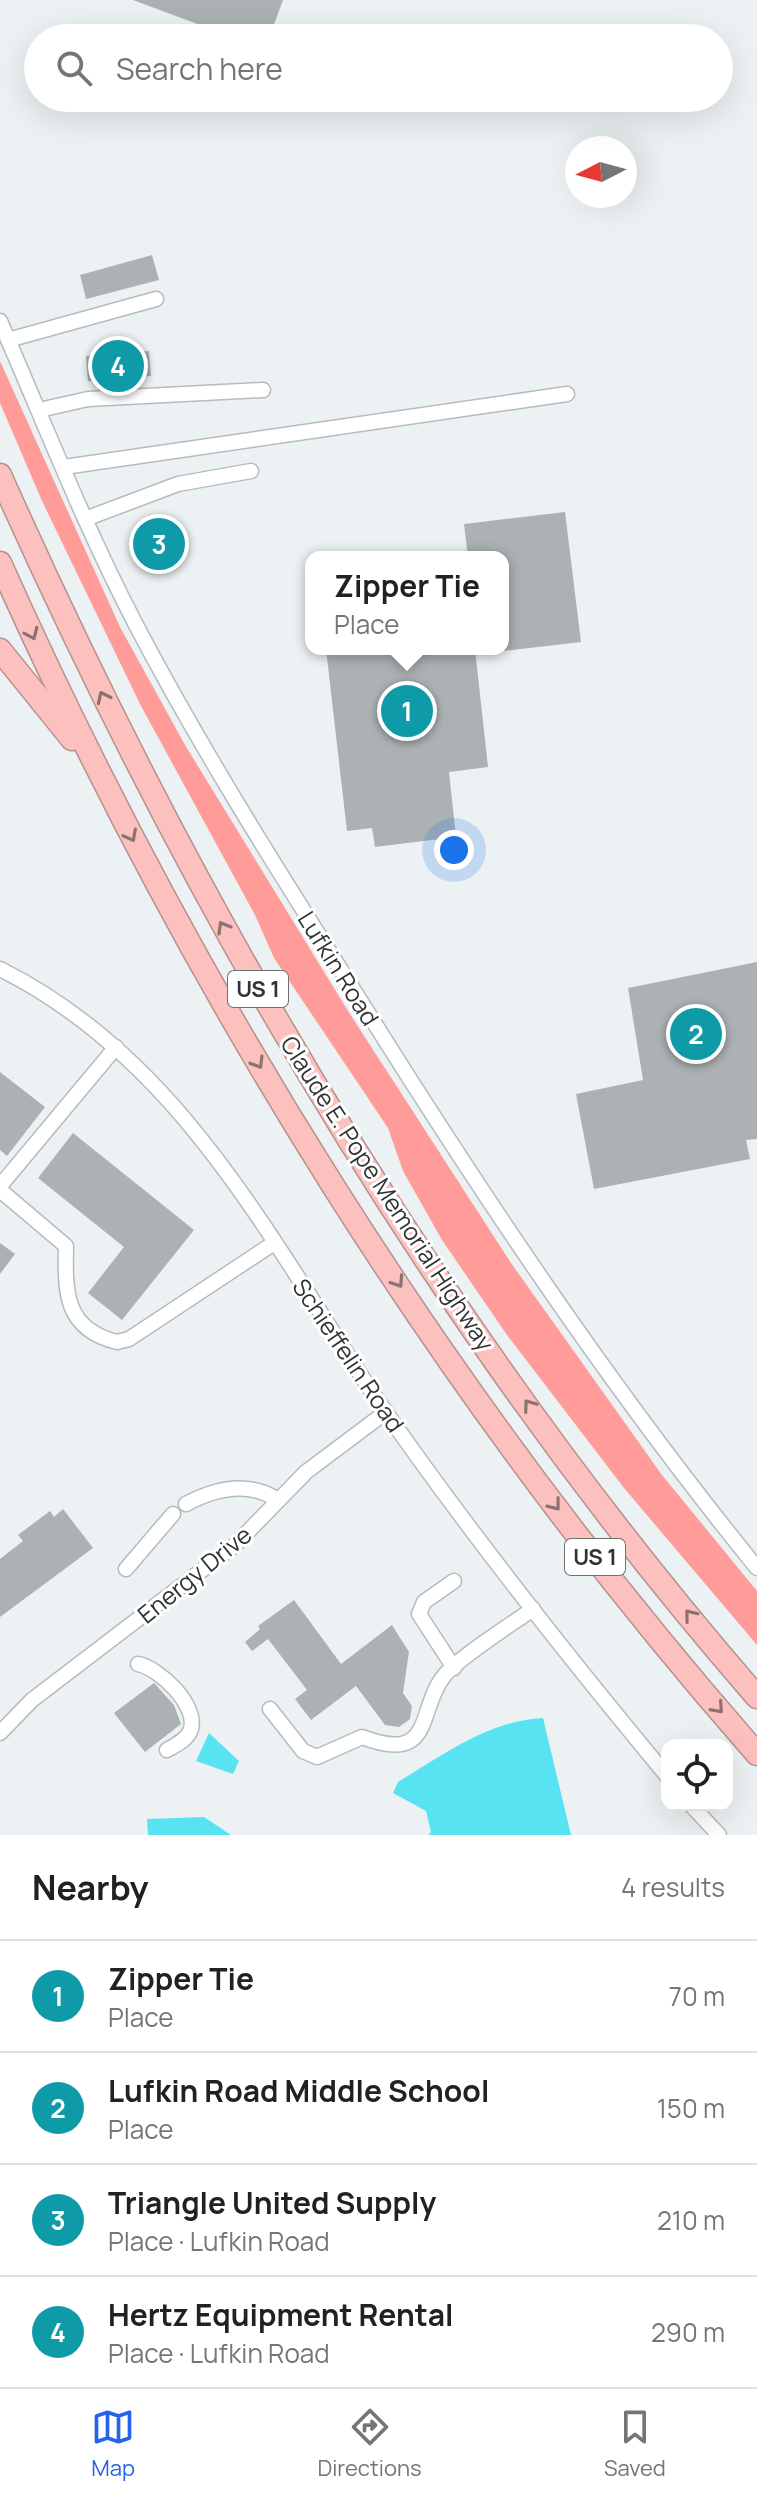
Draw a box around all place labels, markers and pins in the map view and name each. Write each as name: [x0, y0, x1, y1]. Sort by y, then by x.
pin: 4: [92, 336, 144, 396]
pin: 3: [133, 514, 185, 574]
pin: 1: [381, 681, 433, 741]
pin: 2: [670, 1004, 722, 1064]

